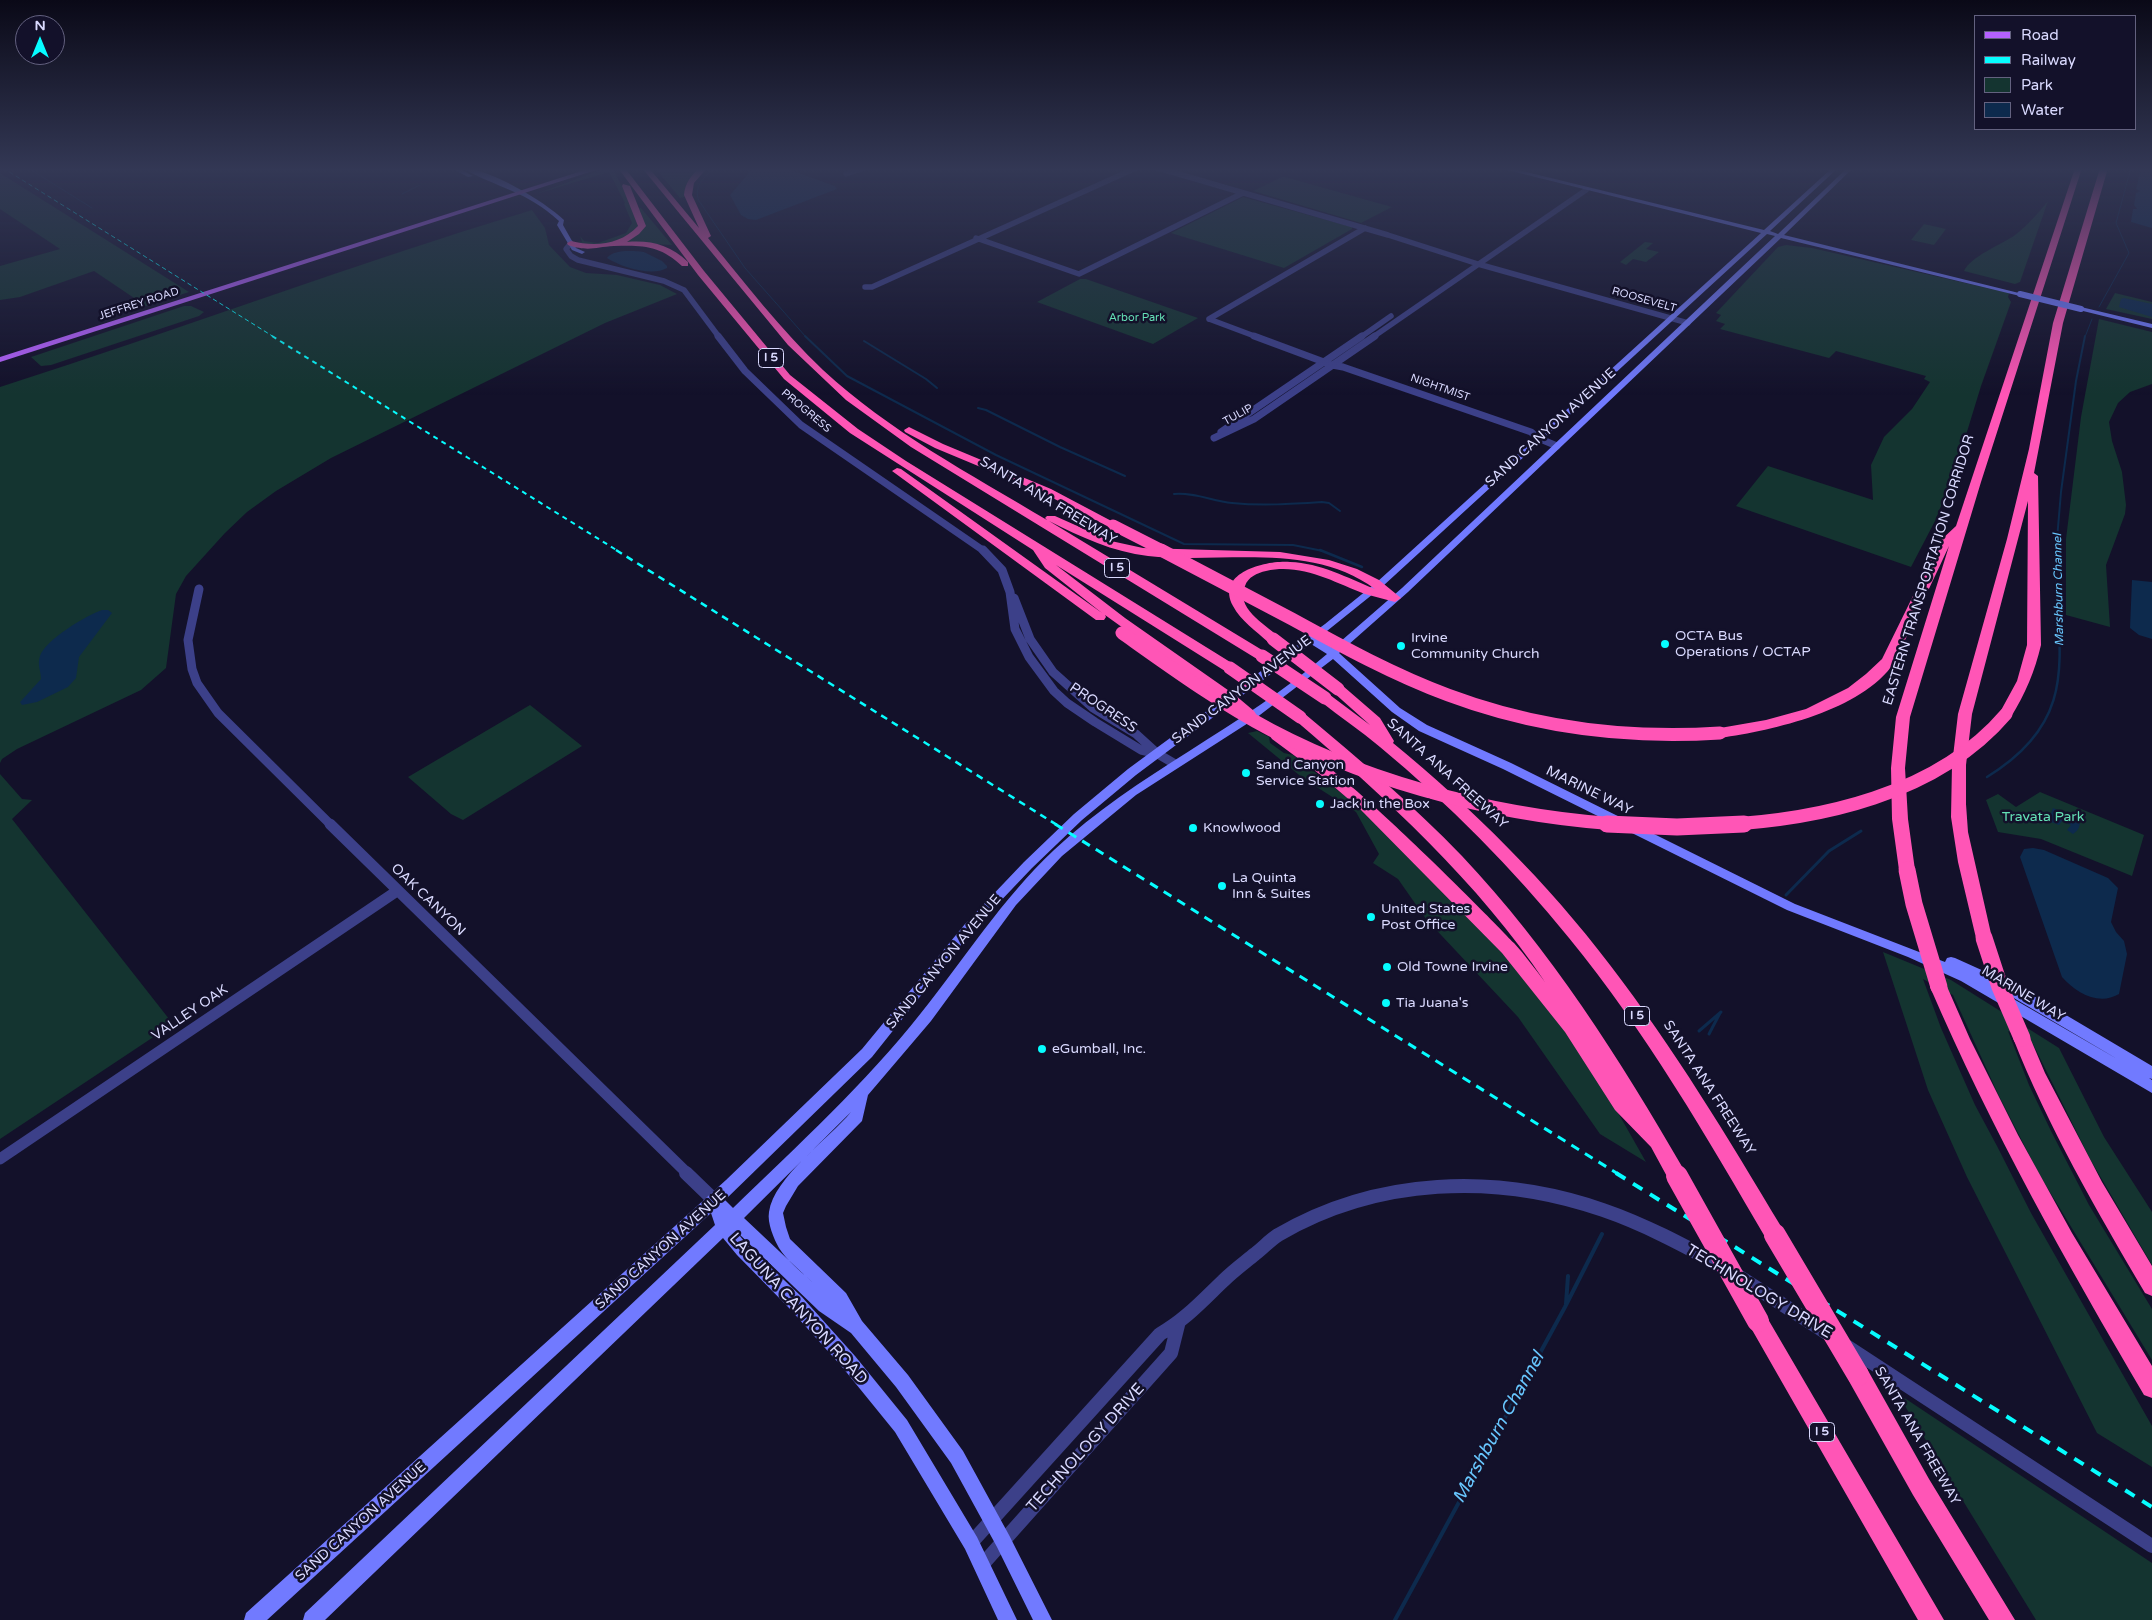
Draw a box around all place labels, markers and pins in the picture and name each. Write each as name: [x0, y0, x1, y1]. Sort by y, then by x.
place label: OCTA Bus Operations / OCTAP: [1675, 628, 1811, 660]
place label: Irvine Community Church: [1411, 630, 1540, 662]
marker: OCTA Bus Operations / OCTAP: [1659, 638, 1671, 650]
marker: Irvine Community Church: [1395, 640, 1407, 652]
place label: Sand Canyon Service Station: [1256, 757, 1355, 790]
marker: Sand Canyon Service Station: [1240, 767, 1252, 779]
place label: Jack in the Box: [1330, 796, 1430, 812]
marker: Jack in the Box: [1314, 798, 1326, 810]
place label: Knowlwood: [1203, 820, 1281, 836]
marker: Knowlwood: [1187, 822, 1199, 834]
place label: La Quinta Inn & Suites: [1232, 870, 1311, 902]
marker: La Quinta Inn & Suites: [1216, 880, 1228, 892]
place label: United States Post Office: [1381, 901, 1470, 934]
marker: United States Post Office: [1365, 911, 1377, 923]
place label: Old Towne Irvine: [1397, 959, 1508, 975]
marker: Old Towne Irvine: [1381, 961, 1393, 973]
place label: Tia Juana's: [1396, 995, 1469, 1011]
marker: Tia Juana's: [1380, 997, 1392, 1009]
place label: eGumball, Inc.: [1052, 1041, 1146, 1057]
marker: eGumball, Inc.: [1036, 1043, 1048, 1055]

